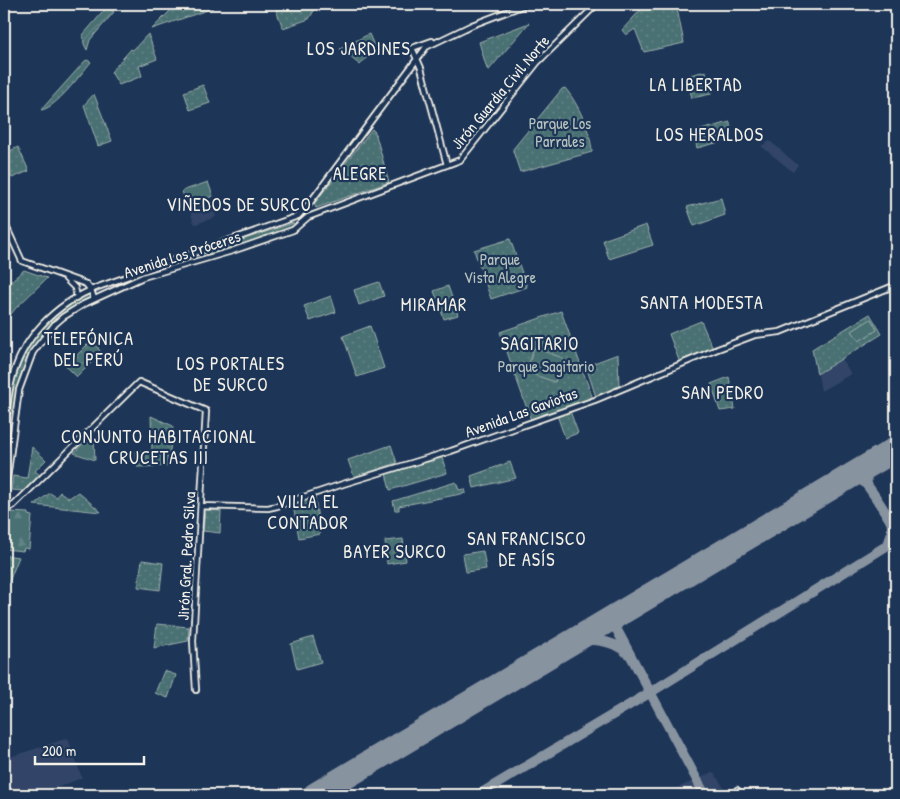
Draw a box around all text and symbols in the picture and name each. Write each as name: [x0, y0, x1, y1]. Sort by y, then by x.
street label: Jirón Guardia Civil Norte: [446, 30, 555, 154]
district label: LOS JARDINES: [307, 36, 411, 61]
district label: LA LIBERTAD: [650, 72, 742, 97]
park label: Parque Los Parrales: [529, 112, 591, 152]
district label: LOS HERALDOS: [656, 122, 764, 147]
district label: ALEGRE: [333, 161, 387, 186]
district label: VIÑEDOS DE SURCO: [166, 192, 312, 217]
street label: Avenida Los Próceres: [121, 225, 243, 283]
park label: Parque Vista Alegre: [464, 248, 537, 288]
district label: SANTA MODESTA: [640, 290, 764, 315]
district label: MIRAMAR: [401, 292, 467, 317]
district label: TELEFÓNICA DEL PERÚ: [44, 326, 134, 372]
district label: SAGITARIO: [501, 331, 579, 356]
district label: LOS PORTALES DE SURCO: [177, 351, 285, 397]
park label: Parque Sagitario: [498, 355, 595, 377]
district label: SAN PEDRO: [681, 380, 765, 405]
street label: Avenida Las Gaviotas: [462, 381, 580, 443]
district label: CONJUNTO HABITACIONAL CRUCETAS III: [61, 424, 257, 470]
district label: VILLA EL CONTADOR: [267, 489, 349, 535]
street label: Jirón Gral. Pedro Silva: [172, 491, 200, 621]
district label: SAN FRANCISCO DE ASÍS: [467, 526, 587, 572]
district label: BAYER SURCO: [343, 539, 447, 564]
scale bar: [35, 734, 144, 766]
text: 200 m: [42, 740, 76, 761]

